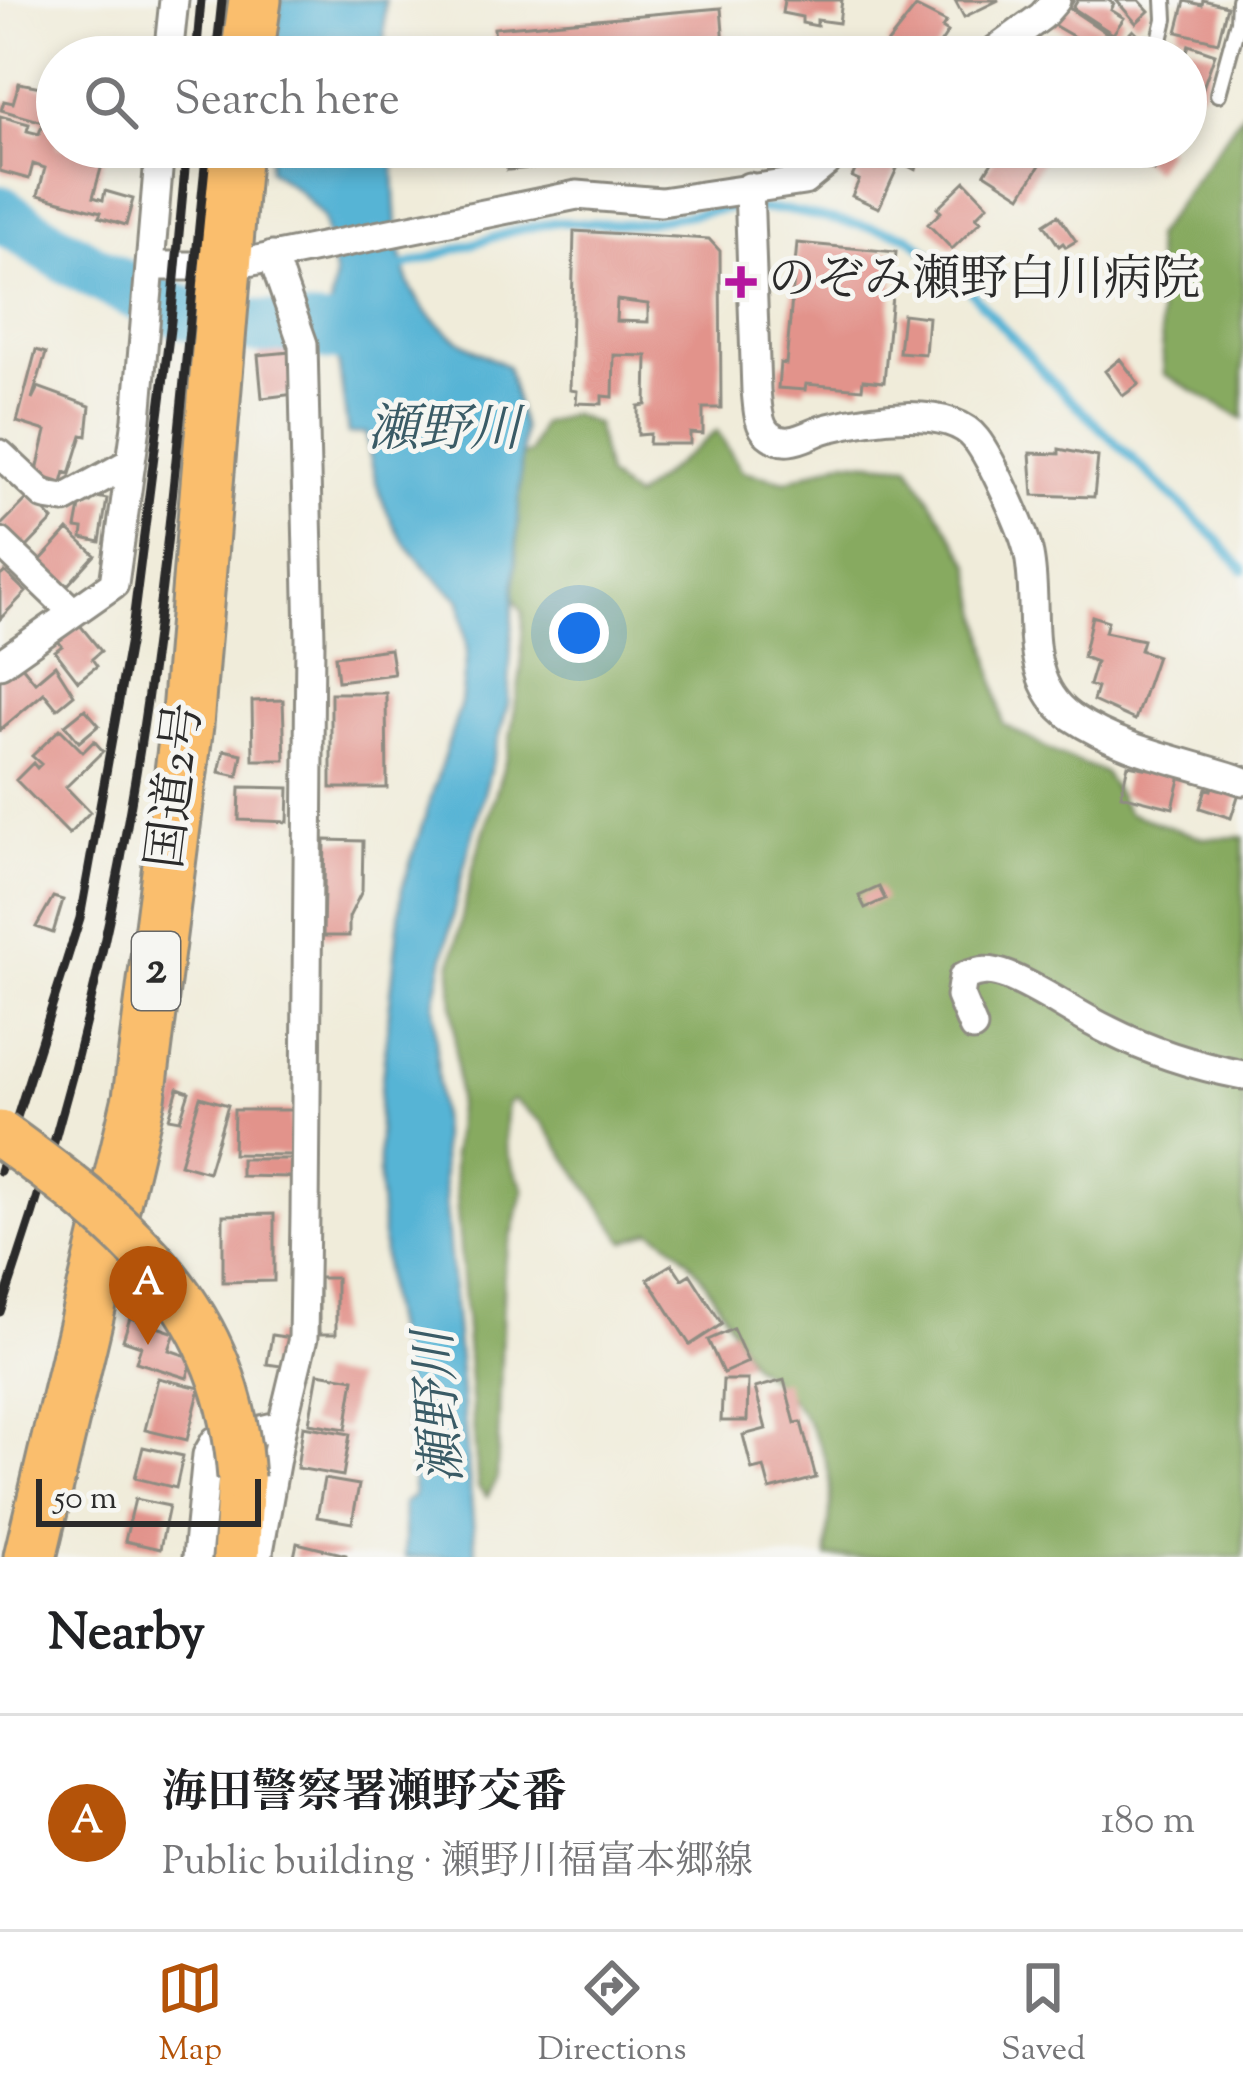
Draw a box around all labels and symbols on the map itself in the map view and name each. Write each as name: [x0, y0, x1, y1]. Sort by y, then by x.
place label: のぞみ瀬野白川病院: [768, 248, 1200, 317]
marker: のぞみ瀬野白川病院: [725, 266, 757, 298]
water label: 瀬野川: [367, 396, 525, 469]
your location: [549, 603, 609, 663]
street label: 国道2号: [134, 699, 222, 873]
road number: 2: [132, 932, 180, 1010]
pin: A: [109, 1246, 187, 1345]
water label: 瀬野川: [400, 1323, 484, 1486]
scale bar: [36, 1473, 261, 1526]

